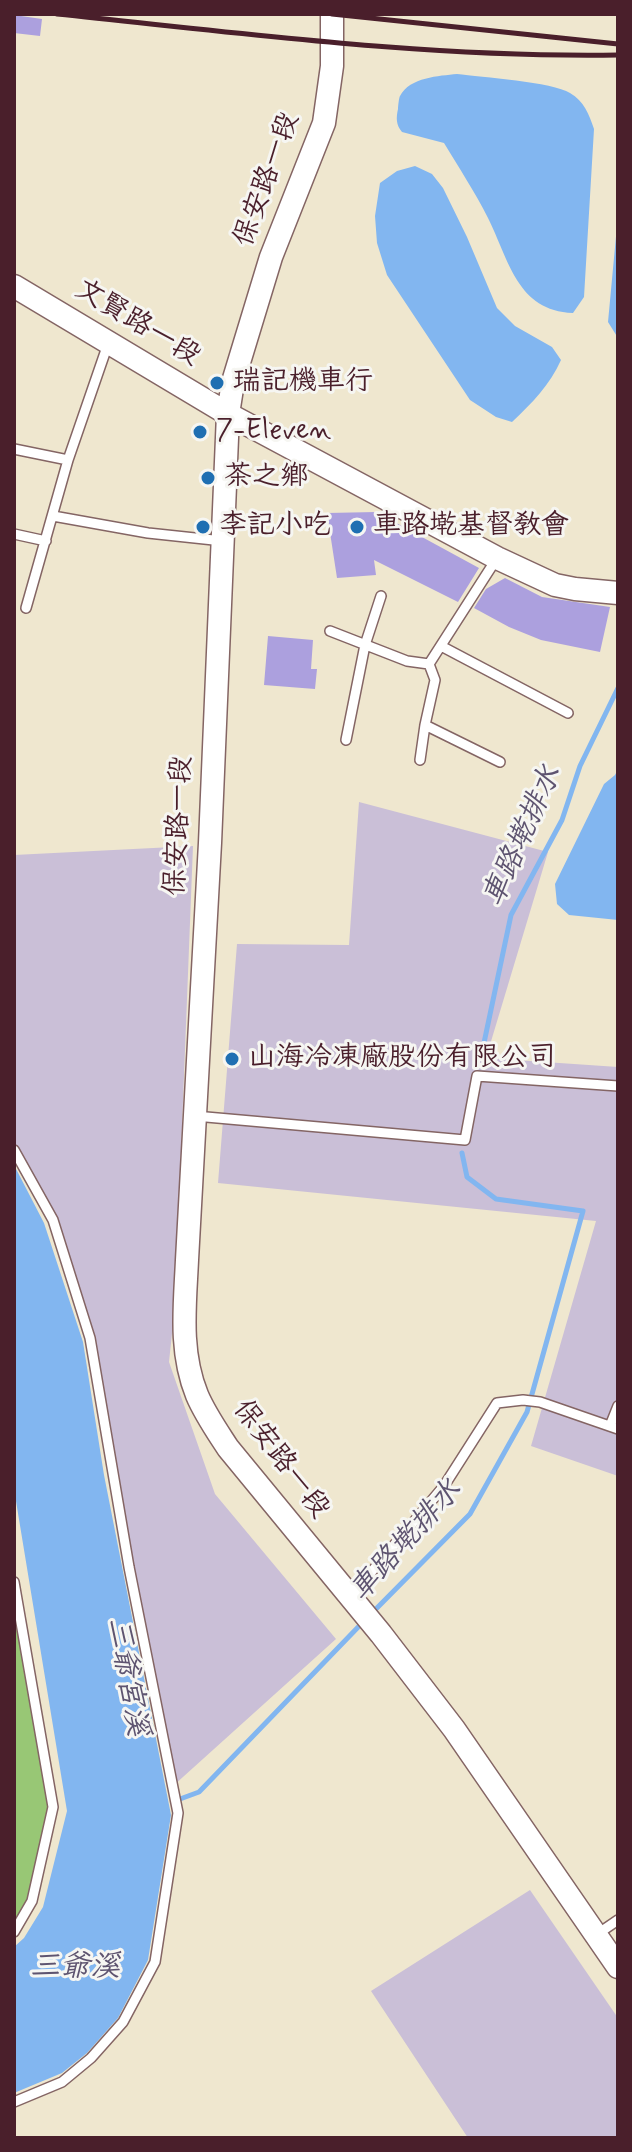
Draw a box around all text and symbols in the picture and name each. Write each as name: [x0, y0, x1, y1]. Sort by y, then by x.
street label: 保安路一段: [228, 108, 308, 252]
street label: 文賢路一段: [68, 274, 206, 374]
place label: 瑞記機車行: [233, 366, 373, 400]
marker: 瑞記機車行: [208, 374, 226, 392]
place label: 7-Eleven: [216, 415, 331, 449]
marker: 7-Eleven: [191, 423, 209, 441]
place label: 茶之鄉: [224, 461, 308, 495]
marker: 茶之鄉: [199, 469, 217, 487]
place label: 李記小吃: [219, 510, 331, 544]
place label: 車路墘基督教會: [373, 510, 569, 544]
marker: 李記小吃: [194, 518, 212, 536]
marker: 車路墘基督教會: [348, 518, 366, 536]
street label: 保安路一段: [160, 755, 200, 897]
water label: 車路墘排水: [477, 761, 571, 913]
place label: 山海冷凍廠股份有限公司: [248, 1042, 556, 1076]
marker: 山海冷凍廠股份有限公司: [223, 1050, 241, 1068]
street label: 保安路一段: [224, 1394, 336, 1526]
water label: 車路墘排水: [343, 1474, 471, 1610]
water label: 三爺宮溪: [98, 1615, 154, 1739]
water label: 三爺溪: [30, 1951, 120, 1987]

